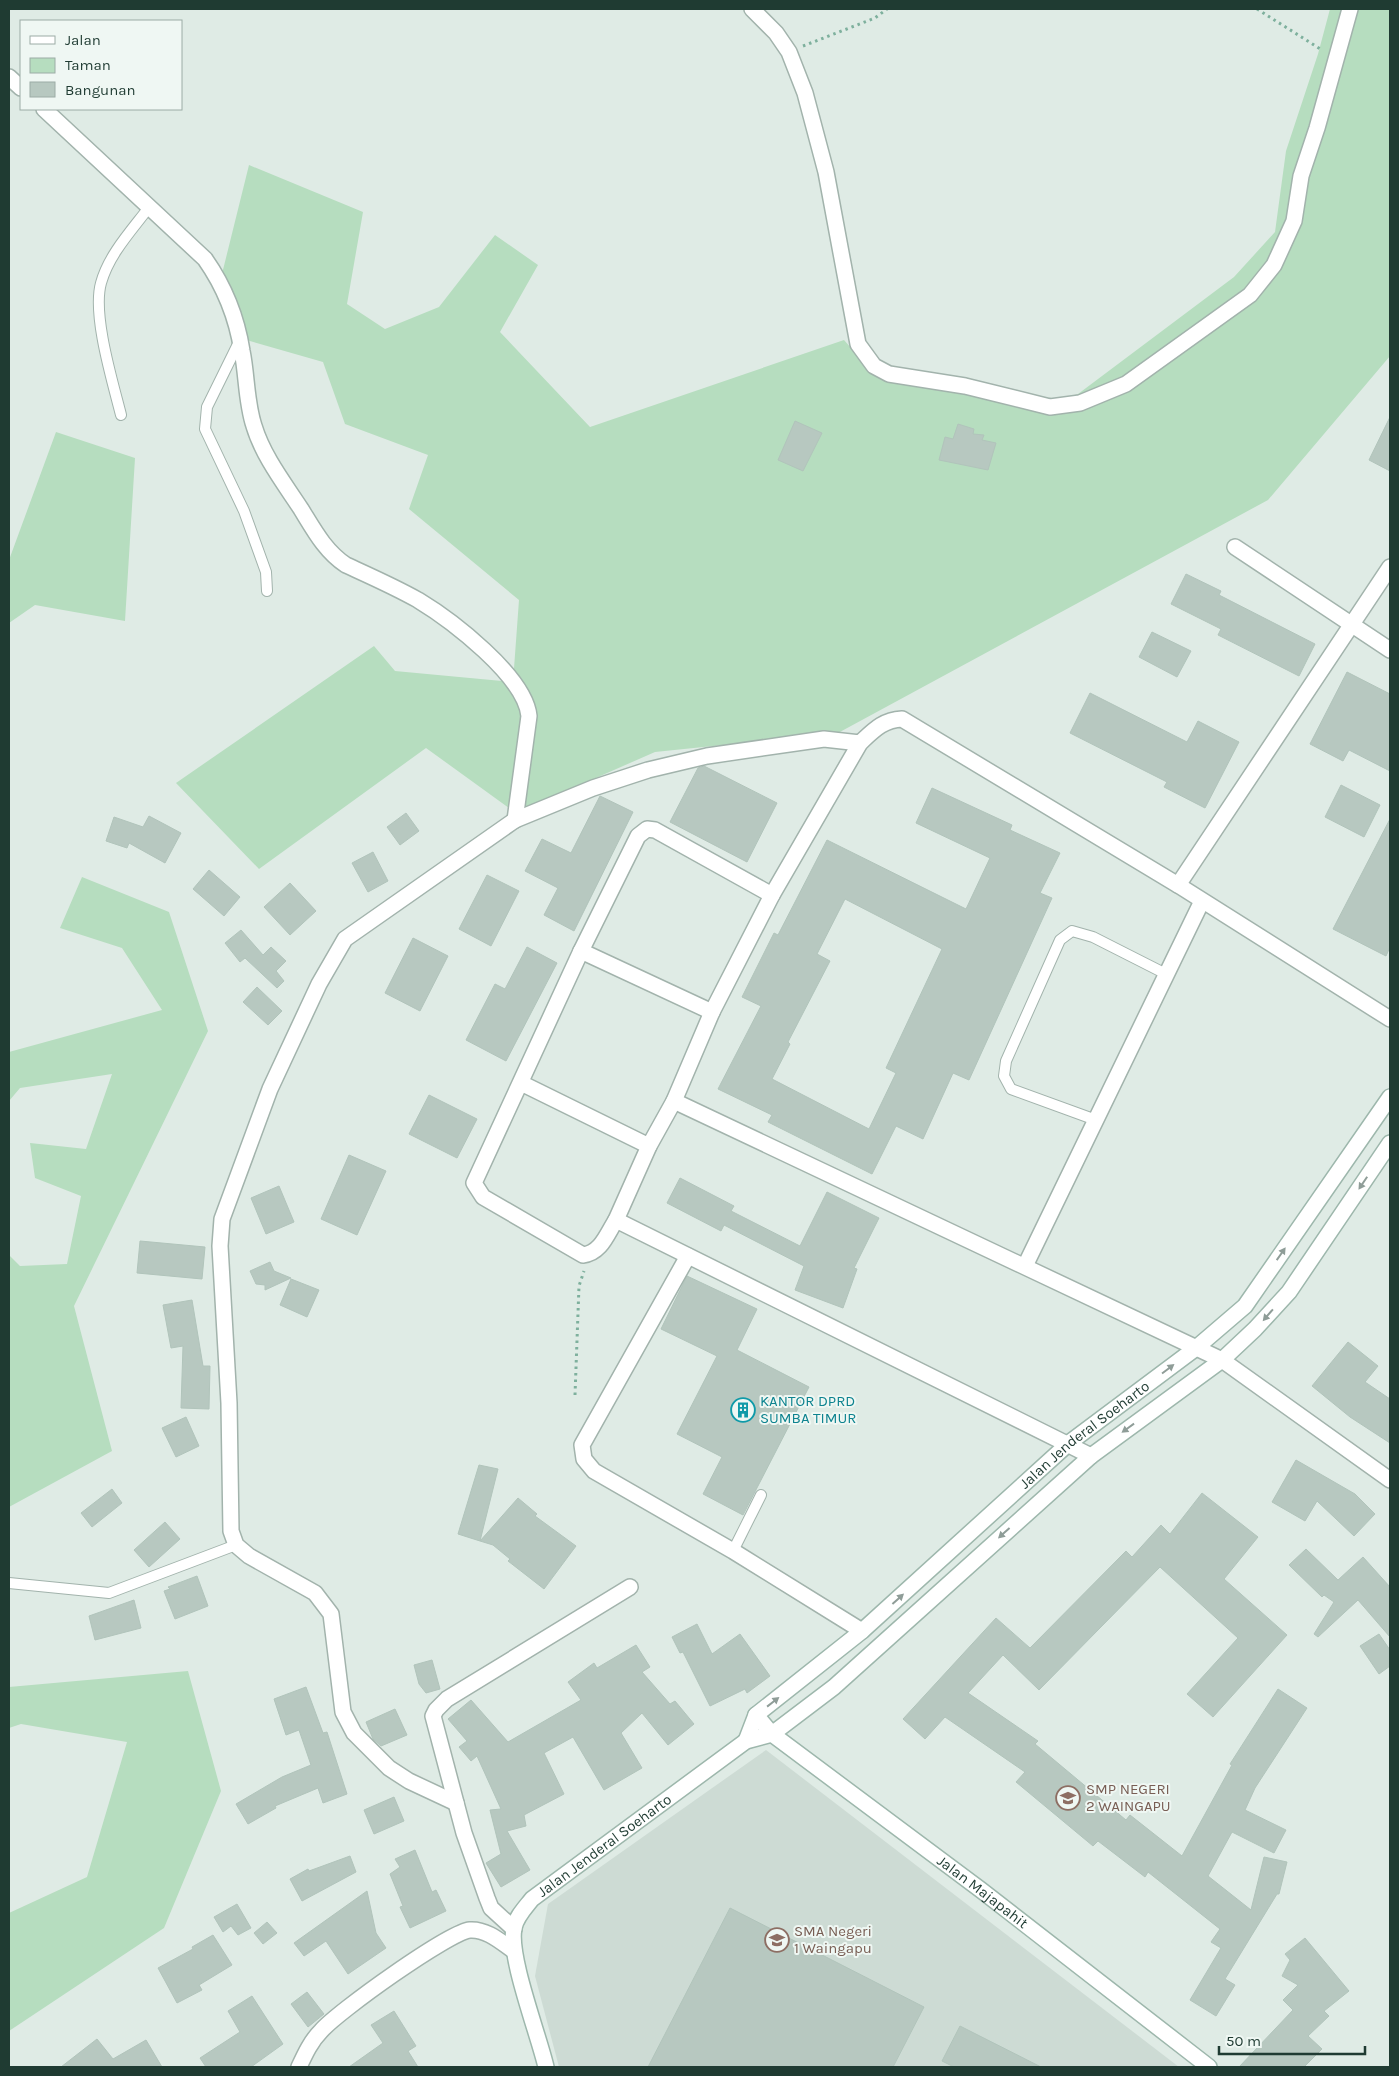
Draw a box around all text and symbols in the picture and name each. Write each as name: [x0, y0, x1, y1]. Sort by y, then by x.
legend: [20, 20, 182, 110]
text: Jalan: [65, 31, 101, 49]
text: Taman: [65, 56, 111, 74]
text: Bangunan: [65, 81, 136, 99]
one-way arrow: [1358, 1177, 1368, 1190]
one-way arrow: [1276, 1247, 1286, 1261]
one-way arrow: [1263, 1309, 1274, 1321]
one-way arrow: [1161, 1364, 1175, 1374]
street label: Jalan Jenderal Soeharto: [1016, 1377, 1153, 1492]
place label: KANTOR DPRD SUMBA TIMUR: [760, 1392, 856, 1427]
building icon: KANTOR DPRD SUMBA TIMUR: [730, 1397, 756, 1423]
one-way arrow: [1121, 1423, 1135, 1433]
one-way arrow: [999, 1527, 1011, 1539]
one-way arrow: [891, 1593, 903, 1605]
one-way arrow: [766, 1697, 779, 1708]
place label: SMP NEGERI 2 WAINGAPU: [1086, 1780, 1171, 1815]
school or university icon: SMP NEGERI 2 WAINGAPU: [1055, 1785, 1081, 1811]
street label: Jalan Jenderal Soeharto: [534, 1790, 675, 1901]
street label: Jalan Majapahit: [934, 1851, 1032, 1932]
place label: SMA Negeri 1 Waingapu: [794, 1922, 872, 1957]
school or university icon: SMA Negeri 1 Waingapu: [764, 1927, 790, 1953]
scale bar: [1219, 2024, 1365, 2056]
text: 50 m: [1226, 2032, 1261, 2050]

